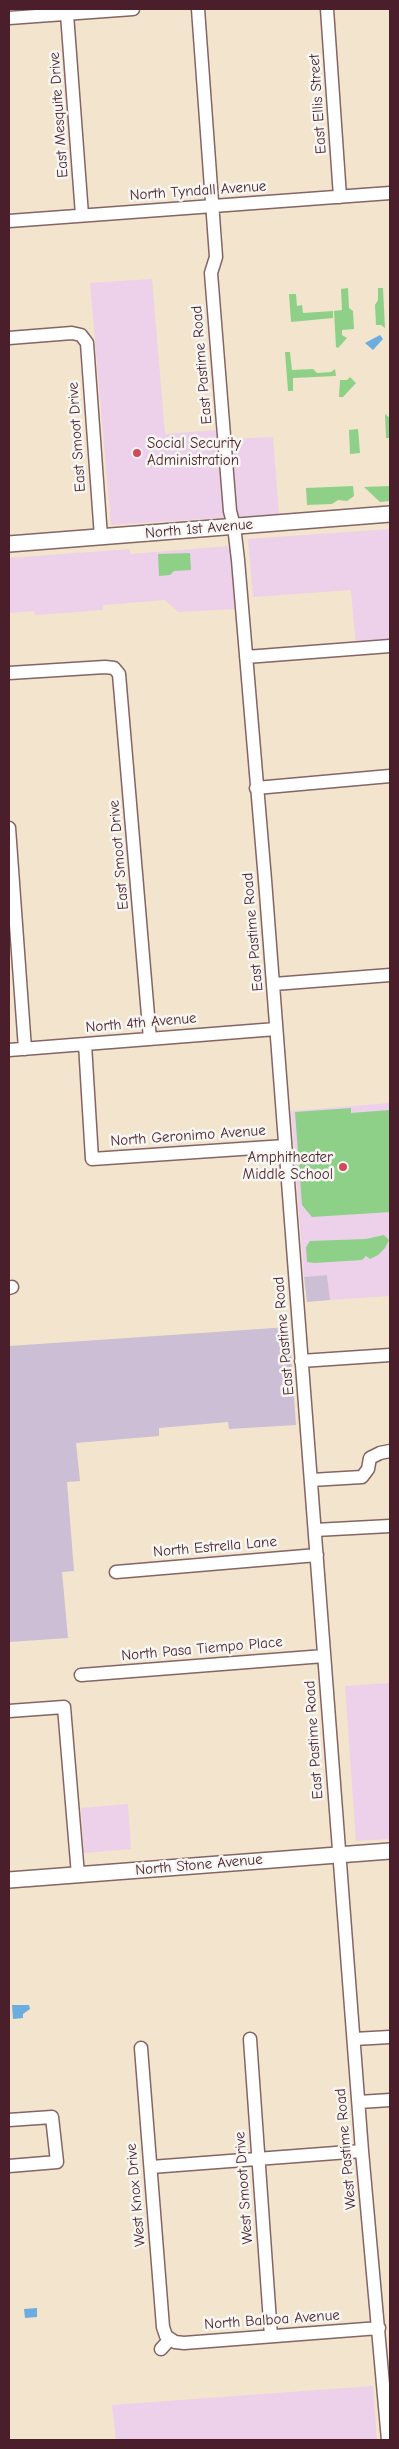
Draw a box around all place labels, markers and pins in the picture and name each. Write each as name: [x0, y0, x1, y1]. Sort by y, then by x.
place label: Social Security Administration: [147, 435, 241, 470]
marker: Social Security Administration: [131, 447, 143, 459]
place label: Amphitheater Middle School: [243, 1149, 333, 1184]
marker: Amphitheater Middle School: [337, 1161, 349, 1173]

